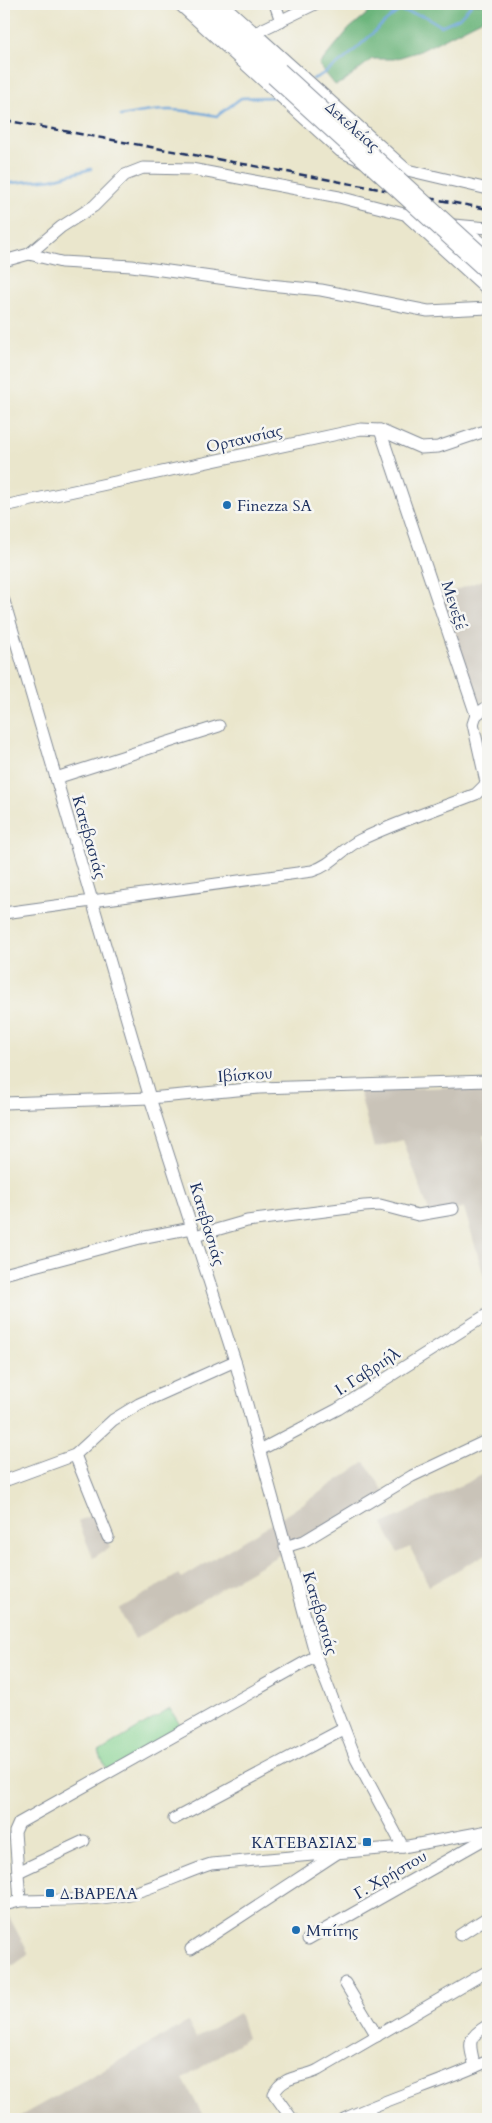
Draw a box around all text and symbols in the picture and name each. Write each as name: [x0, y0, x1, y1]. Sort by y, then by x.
street label: Δεκελείας: [320, 96, 384, 157]
street label: Ορτανσίας: [204, 420, 285, 458]
place label: Finezza SA: [237, 495, 313, 517]
marker: Finezza SA: [221, 499, 233, 511]
street label: Μενεξέ: [436, 578, 472, 632]
street label: Κατεβασιάς: [67, 793, 112, 882]
street label: Ιβίσκου: [217, 1062, 273, 1088]
street label: Κατεβασιάς: [184, 1180, 230, 1269]
street label: Ι. Γαβριήλ: [331, 1342, 405, 1401]
street label: Κατεβασιάς: [297, 1569, 343, 1658]
place label: ΚΑΤΕΒΑΣΙΑΣ: [251, 1832, 357, 1854]
marker: ΚΑΤΕΒΑΣΙΑΣ: [361, 1836, 373, 1848]
street label: Γ. Χρήστου: [350, 1845, 431, 1905]
place label: Δ.ΒΑΡΕΛΑ: [60, 1883, 138, 1905]
marker: Δ.ΒΑΡΕΛΑ: [44, 1887, 56, 1899]
place label: Μπίτης: [306, 1920, 359, 1942]
marker: Μπίτης: [290, 1924, 302, 1936]

